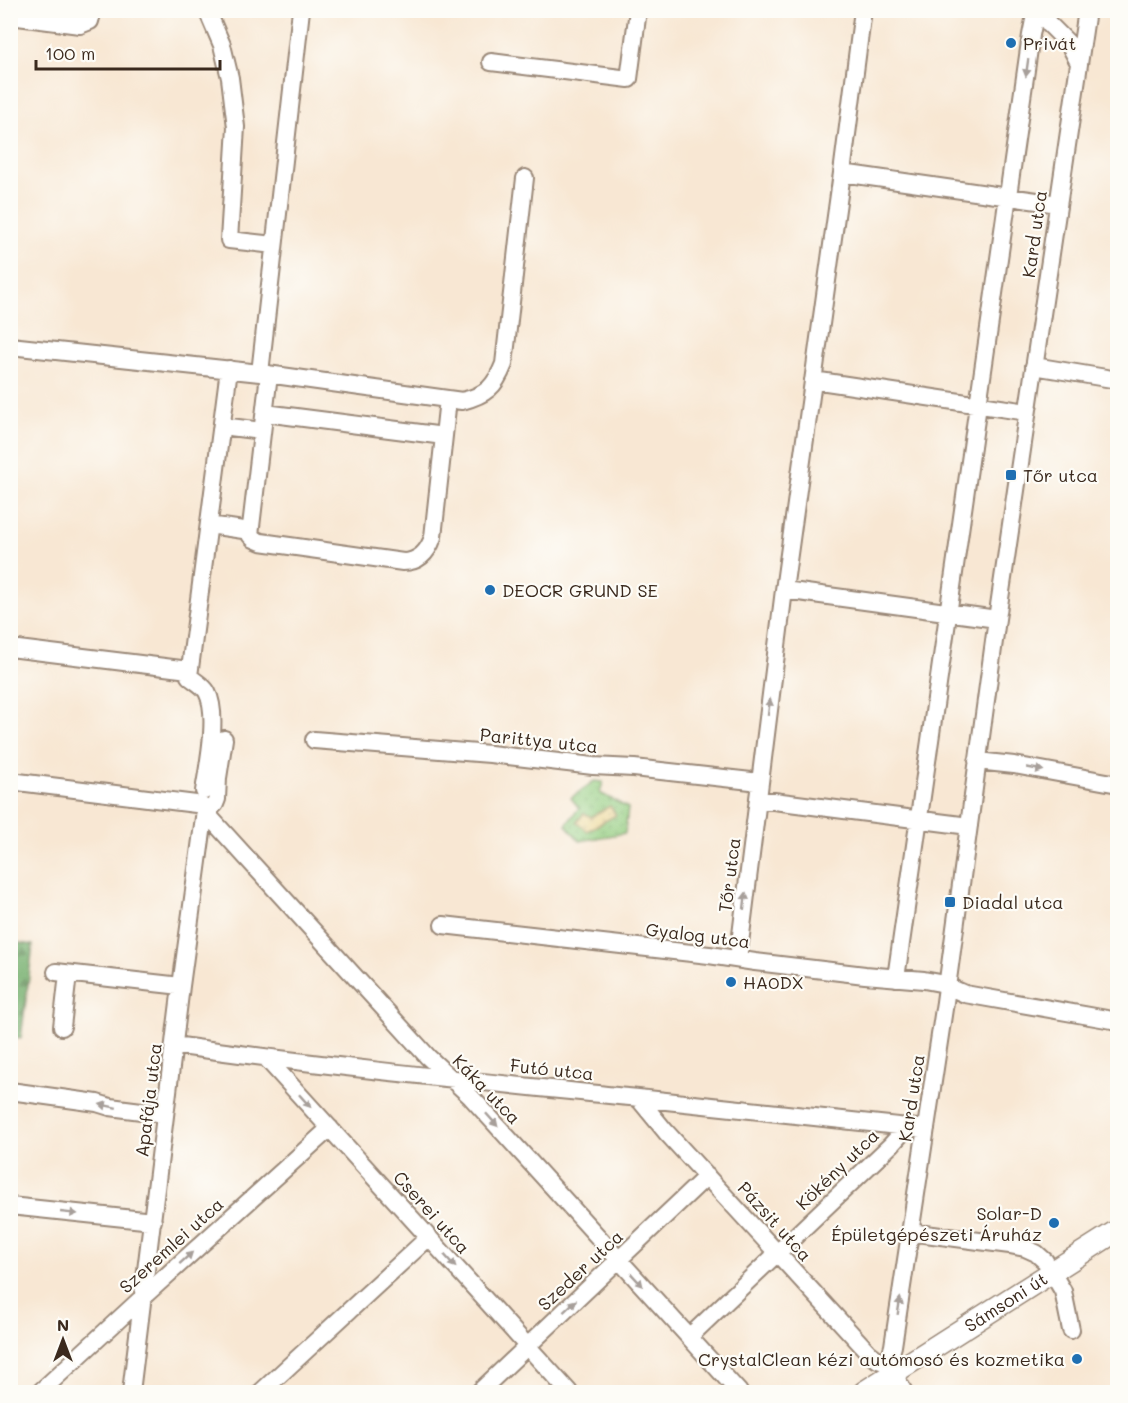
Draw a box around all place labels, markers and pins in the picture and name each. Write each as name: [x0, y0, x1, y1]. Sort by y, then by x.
place label: Privát: [1023, 31, 1076, 55]
marker: Privát: [1004, 36, 1018, 50]
place label: Tőr utca: [1023, 463, 1098, 487]
marker: Tőr utca: [1004, 468, 1018, 482]
place label: DEOCR GRUND SE: [502, 578, 658, 602]
marker: DEOCR GRUND SE: [483, 583, 497, 597]
place label: Diadal utca: [962, 890, 1064, 914]
marker: Diadal utca: [943, 895, 957, 909]
place label: HA0DX: [743, 970, 804, 994]
marker: HA0DX: [724, 975, 738, 989]
place label: Solar-D Épületgépészeti Áruház: [831, 1201, 1042, 1246]
marker: Solar-D Épületgépészeti Áruház: [1047, 1216, 1061, 1230]
place label: CrystalClean kézi autómosó és kozmetika: [698, 1347, 1065, 1371]
marker: CrystalClean kézi autómosó és kozmetika: [1070, 1352, 1084, 1366]

